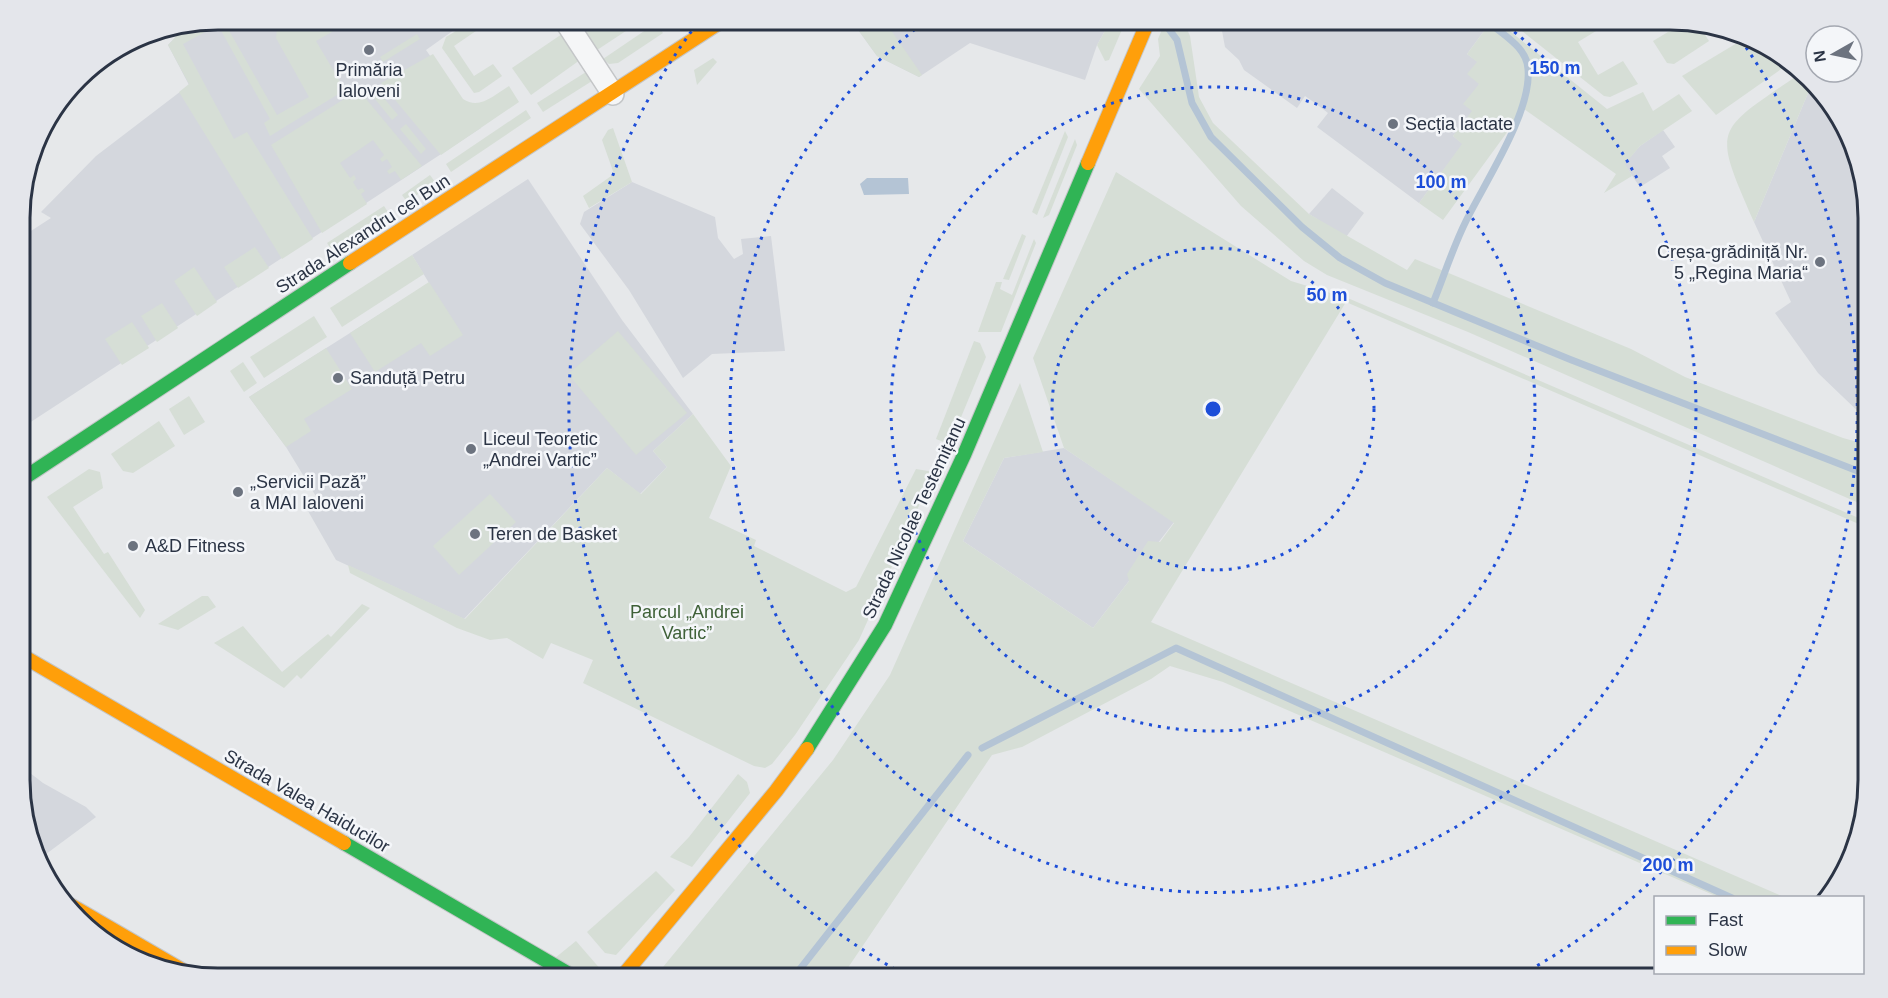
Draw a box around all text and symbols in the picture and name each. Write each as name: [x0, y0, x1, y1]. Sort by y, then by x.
north arrow: [1804, 24, 1864, 84]
marker: Primăria Ialoveni: [362, 43, 376, 57]
text: N: [1810, 49, 1829, 63]
text: 150 m: [1529, 58, 1581, 78]
place label: Primăria Ialoveni: [335, 60, 403, 101]
place label: Secția lactate: [1405, 114, 1513, 134]
marker: Secția lactate: [1386, 117, 1400, 131]
street label: Strada Alexandru cel Bun: [272, 170, 454, 298]
text: 100 m: [1415, 172, 1467, 192]
place label: Creșa-grădiniță Nr. 5 „Regina Maria“: [1657, 242, 1808, 283]
marker: Creșa-grădiniță Nr. 5 „Regina Maria“: [1813, 255, 1827, 269]
text: 50 m: [1306, 285, 1348, 305]
place label: Sanduță Petru: [350, 368, 465, 388]
marker: Sanduță Petru: [331, 371, 345, 385]
centre of rings: [1203, 399, 1223, 419]
street label: Strada Nicolae Testemițanu: [858, 414, 970, 622]
place label: Liceul Teoretic „Andrei Vartic”: [483, 429, 598, 470]
marker: Liceul Teoretic „Andrei Vartic”: [464, 442, 478, 456]
place label: „Servicii Pază” a MAI Ialoveni: [250, 472, 366, 513]
marker: „Servicii Pază” a MAI Ialoveni: [231, 485, 245, 499]
place label: Teren de Basket: [487, 524, 617, 544]
marker: Teren de Basket: [468, 527, 482, 541]
place label: A&D Fitness: [145, 536, 245, 556]
marker: A&D Fitness: [126, 539, 140, 553]
park label: Parcul „Andrei Vartic”: [630, 602, 744, 643]
street label: Strada Valea Haiducilor: [221, 745, 393, 857]
text: 200 m: [1642, 855, 1694, 875]
legend: [1654, 896, 1864, 974]
text: Fast: [1708, 910, 1743, 930]
text: Slow: [1708, 940, 1748, 960]

